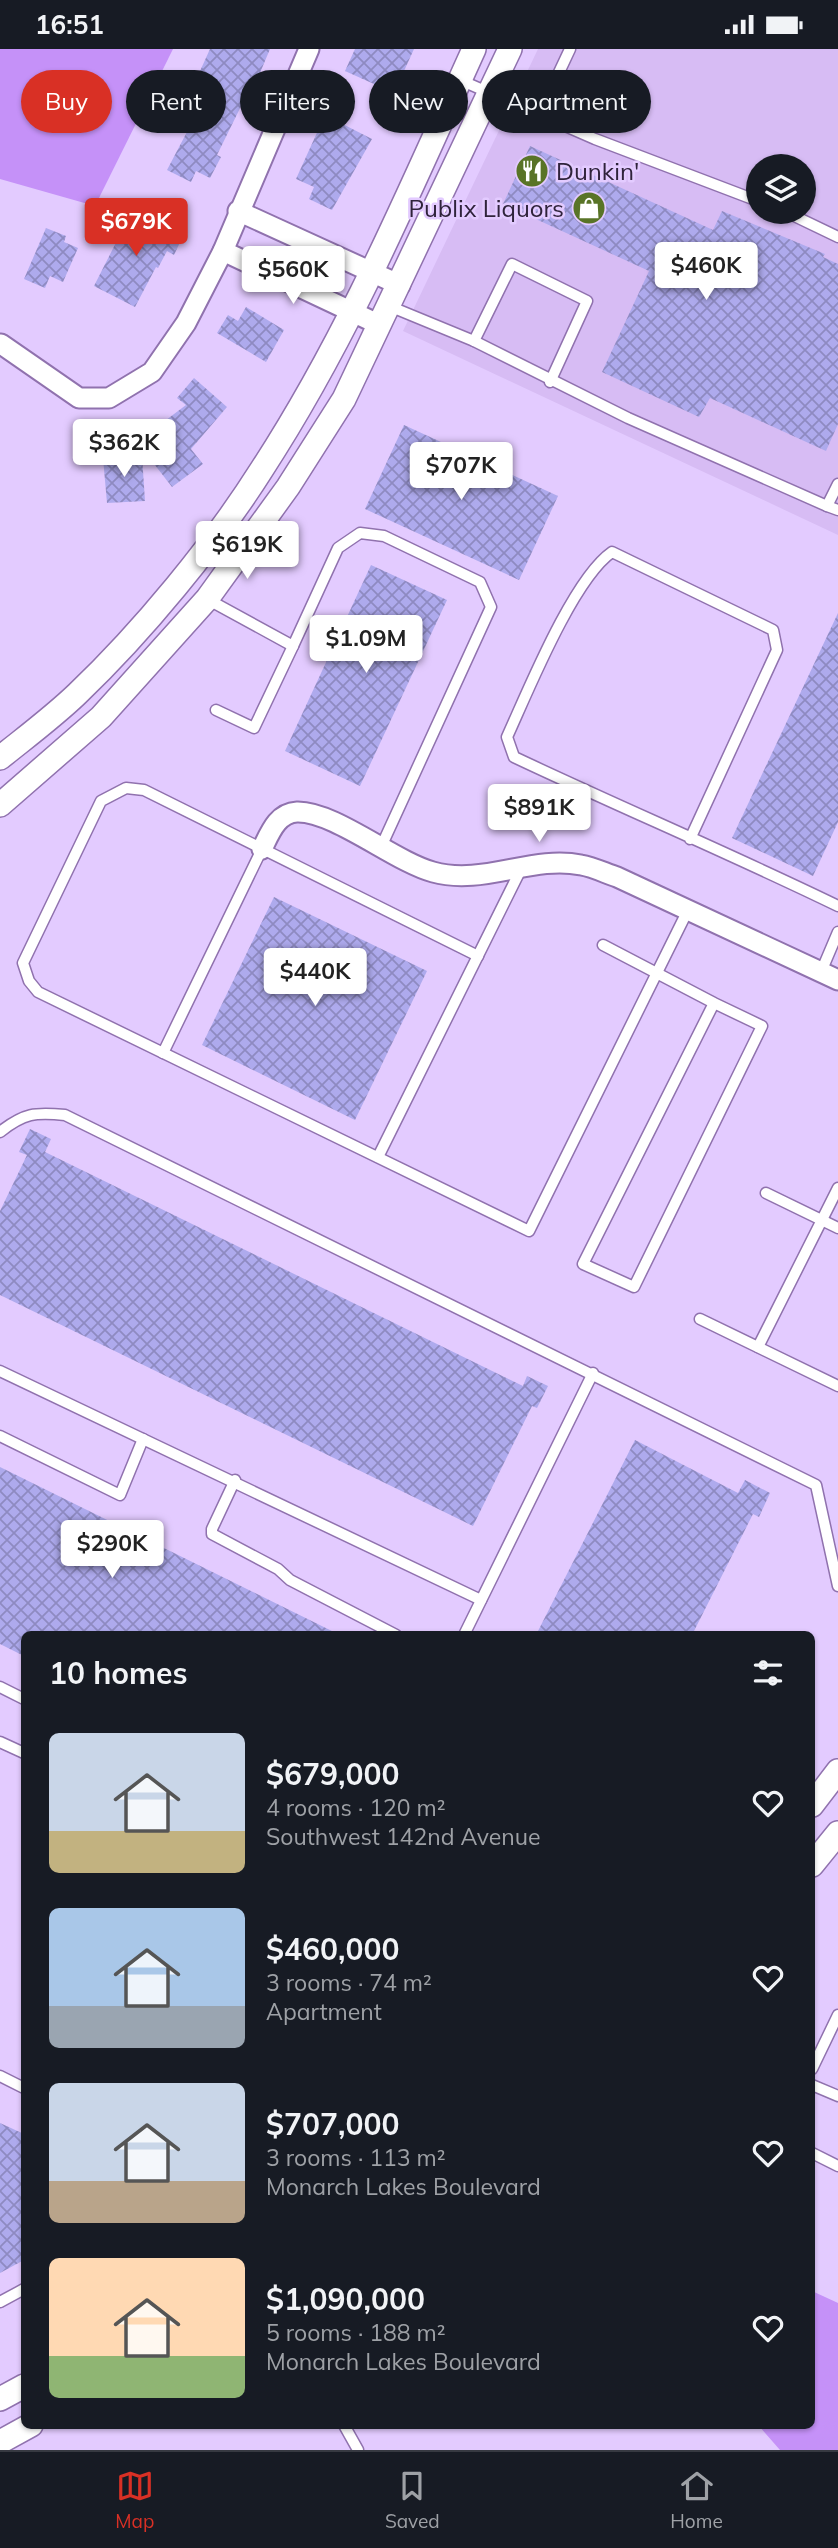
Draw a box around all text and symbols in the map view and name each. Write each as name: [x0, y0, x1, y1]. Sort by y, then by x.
text: 16:51: [35, 8, 104, 41]
chip: Buy: [21, 70, 112, 133]
chip: Rent: [126, 70, 226, 133]
chip: Filters: [240, 70, 355, 133]
chip: New: [369, 70, 468, 133]
chip: Apartment: [482, 70, 651, 133]
restaurant icon: Dunkin': [513, 152, 551, 190]
map controls: [746, 154, 816, 224]
button: layers: [746, 154, 816, 224]
place label: Dunkin': [556, 156, 639, 186]
shop icon: Publix Liquors: [570, 189, 608, 227]
place label: Publix Liquors: [409, 193, 564, 223]
pin: $679K: [87, 199, 185, 258]
text: $679K: [101, 206, 171, 235]
pin: $460K: [657, 243, 755, 302]
pin: $560K: [244, 247, 342, 306]
text: $460K: [671, 250, 741, 279]
text: $560K: [258, 254, 328, 283]
pin: $362K: [75, 419, 173, 479]
text: $362K: [89, 427, 159, 456]
pin: $707K: [412, 442, 510, 502]
text: $707K: [426, 450, 496, 479]
pin: $619K: [198, 521, 296, 581]
text: $619K: [212, 529, 282, 558]
pin: $1.09M: [309, 615, 423, 675]
text: $1.09M: [326, 623, 406, 652]
pin: $891K: [490, 785, 588, 844]
text: $891K: [504, 792, 574, 821]
pin: $440K: [266, 949, 364, 1008]
text: $440K: [280, 956, 350, 985]
pin: $290K: [63, 1521, 161, 1580]
text: $290K: [77, 1528, 147, 1557]
text: 10 homes: [49, 1654, 188, 1692]
icon: filters: [749, 1654, 787, 1692]
text: $679,000: [266, 1755, 399, 1793]
icon: home: [105, 1761, 189, 1845]
icon: heart: [749, 1784, 787, 1822]
text: 4 rooms · 120 m²: [266, 1793, 446, 1822]
text: Southwest 142nd Avenue: [266, 1822, 541, 1851]
text: $460,000: [266, 1930, 399, 1968]
icon: home: [105, 1936, 189, 2020]
icon: heart: [749, 1959, 787, 1997]
text: 3 rooms · 74 m²: [266, 1968, 432, 1997]
text: Apartment: [266, 1997, 382, 2026]
text: $707,000: [266, 2105, 399, 2143]
icon: home: [105, 2111, 189, 2195]
icon: heart: [749, 2134, 787, 2172]
text: 3 rooms · 113 m²: [266, 2143, 446, 2172]
text: Monarch Lakes Boulevard: [266, 2172, 541, 2201]
text: $1,090,000: [266, 2280, 425, 2318]
icon: home: [105, 2286, 189, 2370]
icon: heart: [749, 2309, 787, 2347]
text: 5 rooms · 188 m²: [266, 2318, 446, 2347]
text: Monarch Lakes Boulevard: [266, 2347, 541, 2376]
tab: Map: [115, 2467, 154, 2533]
tab: Saved: [385, 2467, 440, 2533]
tab: Home: [670, 2467, 723, 2533]

